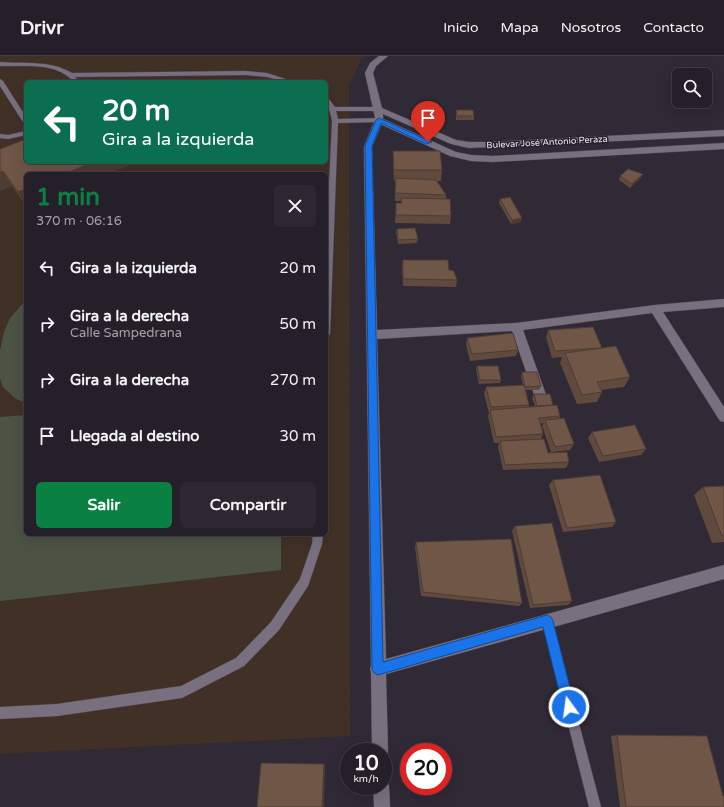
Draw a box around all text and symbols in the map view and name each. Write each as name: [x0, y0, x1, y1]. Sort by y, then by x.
text: Drivr: [20, 17, 63, 39]
text: Inicio: [443, 19, 479, 36]
text: Mapa: [501, 19, 539, 36]
text: Nosotros: [561, 19, 621, 36]
text: Contacto: [643, 19, 704, 36]
map controls: [672, 68, 712, 108]
button: search: [672, 68, 712, 108]
text: 20 m: [102, 94, 170, 128]
icon: left: [36, 96, 88, 148]
pin: [411, 101, 445, 142]
icon: arrive: [417, 107, 439, 129]
text: Gira a la izquierda: [102, 128, 254, 150]
street label: Bulevar José Antonio Peraza: [486, 134, 608, 151]
text: 1 min: [36, 183, 100, 212]
button: close: [274, 185, 316, 227]
text: 370 m · 06:16: [36, 213, 122, 229]
icon: left: [36, 257, 58, 279]
text: Gira a la izquierda: [70, 259, 197, 277]
text: 20 m: [279, 259, 316, 277]
text: Gira a la derecha: [70, 307, 189, 325]
icon: right: [36, 313, 58, 335]
text: 50 m: [279, 315, 316, 333]
text: Calle Sampedrana: [70, 325, 182, 341]
icon: right: [36, 369, 58, 391]
text: Gira a la derecha: [70, 371, 189, 389]
text: 270 m: [270, 371, 316, 389]
icon: arrive: [36, 425, 58, 447]
text: Llegada al destino: [70, 427, 199, 445]
text: 30 m: [279, 427, 316, 445]
button: Salir: [36, 482, 172, 528]
button: Compartir: [180, 482, 316, 528]
position arrow: [548, 686, 590, 728]
speed limit sign: 20: [400, 743, 452, 795]
text: 10: [353, 752, 379, 776]
text: km/h: [353, 773, 379, 785]

